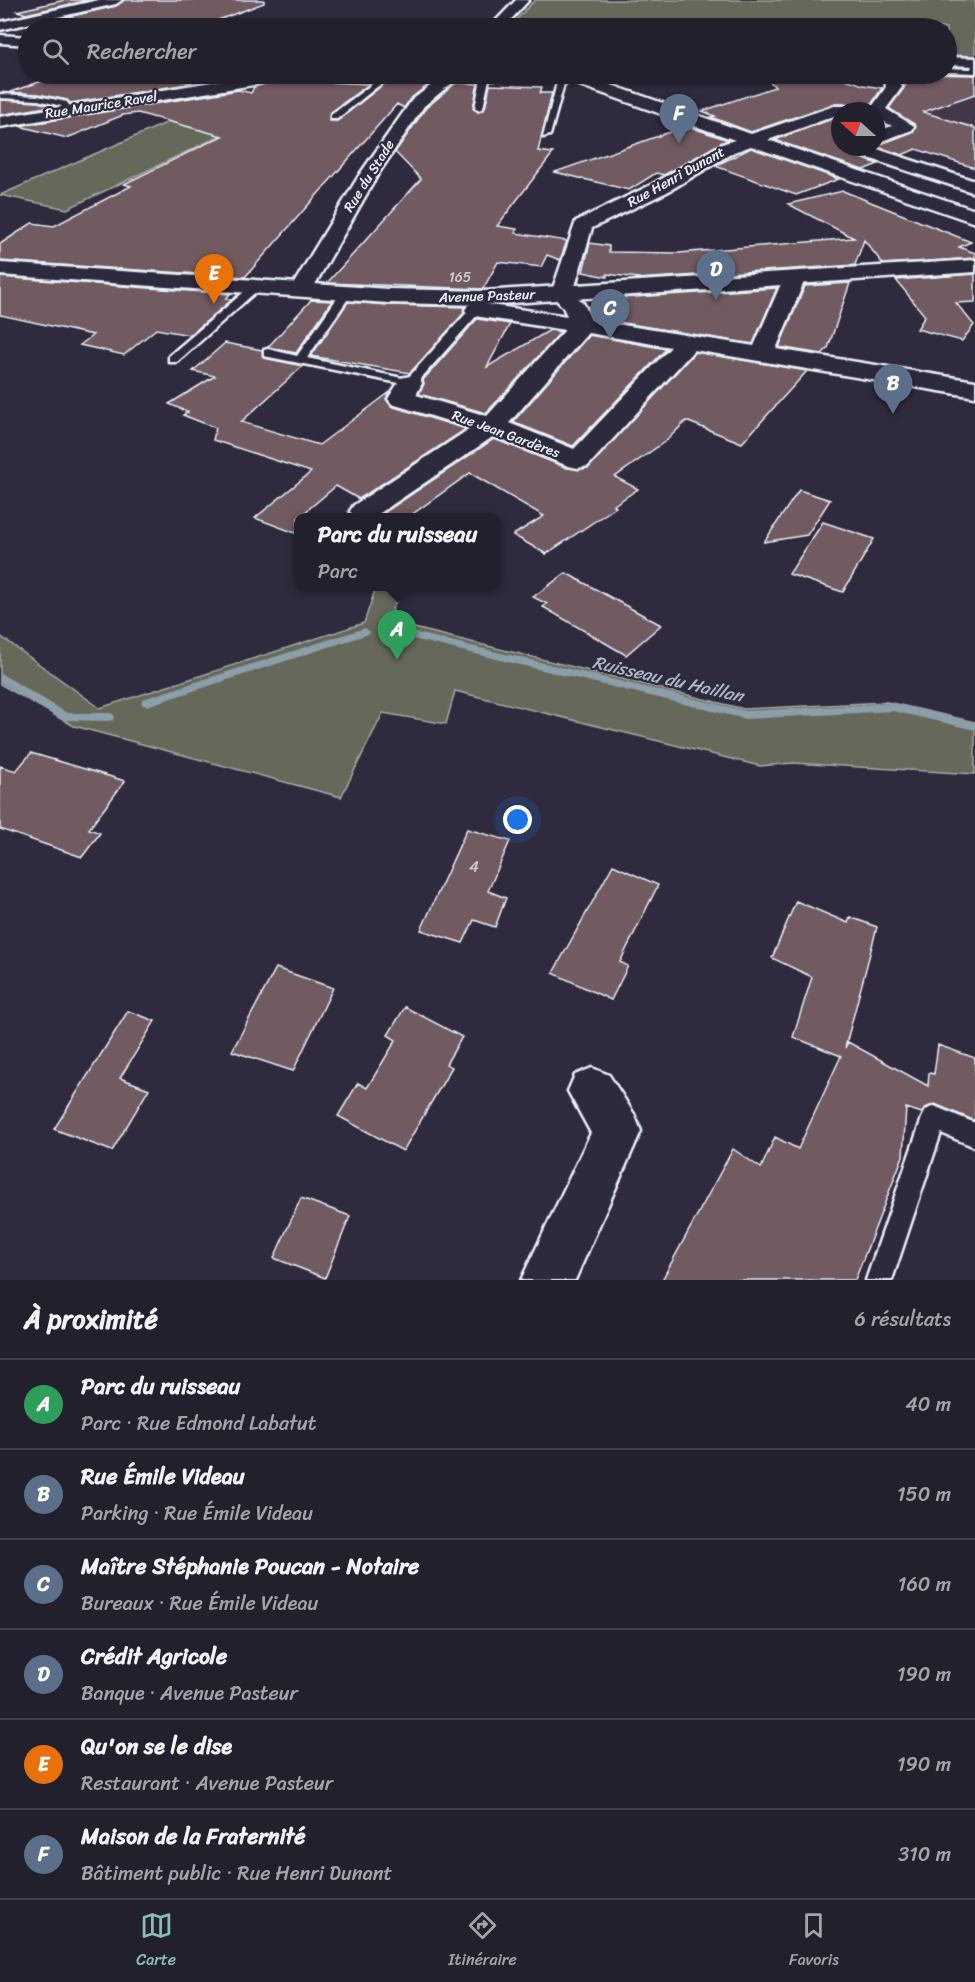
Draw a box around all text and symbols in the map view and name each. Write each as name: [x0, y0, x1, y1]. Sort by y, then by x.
search box: [18, 18, 957, 84]
text: Rechercher: [87, 32, 197, 71]
icon: search: [39, 35, 72, 68]
street label: Rue Maurice Ravel: [43, 84, 160, 126]
pin: F: [660, 94, 698, 144]
north arrow: [831, 102, 885, 156]
street label: Rue du Stade: [337, 135, 401, 217]
street label: Rue Henri Dunant: [623, 140, 729, 214]
pin: D: [696, 250, 736, 300]
pin: E: [194, 254, 234, 304]
house number: 165: [449, 265, 472, 290]
street label: Avenue Pasteur: [438, 282, 537, 310]
pin: C: [590, 290, 630, 339]
pin: B: [874, 364, 912, 414]
street label: Rue Jean Gardères: [448, 403, 564, 465]
popup: [294, 513, 501, 591]
text: Parc du ruisseau: [318, 515, 477, 554]
text: Parc: [318, 554, 358, 589]
pin: A: [378, 610, 416, 660]
water label: Ruisseau du Haillan: [589, 646, 749, 712]
your location: [503, 805, 532, 834]
house number: 4: [469, 852, 479, 881]
text: À proximité: [24, 1296, 158, 1342]
text: 6 résultats: [855, 1302, 951, 1337]
text: Parc du ruisseau: [81, 1367, 240, 1406]
text: A: [37, 1387, 50, 1422]
text: 40 m: [905, 1387, 951, 1422]
text: Parc · Rue Edmond Labatut: [81, 1406, 316, 1441]
text: Rue Émile Videau: [81, 1457, 245, 1496]
text: B: [37, 1477, 50, 1512]
text: 150 m: [897, 1477, 951, 1512]
text: Parking · Rue Émile Videau: [81, 1496, 313, 1531]
text: Maître Stéphanie Poucan - Notaire: [81, 1547, 419, 1586]
text: C: [37, 1567, 50, 1602]
text: 160 m: [898, 1567, 951, 1602]
text: Bureaux · Rue Émile Videau: [81, 1586, 318, 1621]
text: Crédit Agricole: [81, 1637, 227, 1676]
text: D: [38, 1657, 49, 1692]
text: 190 m: [897, 1657, 951, 1692]
text: Banque · Avenue Pasteur: [81, 1676, 298, 1711]
text: Qu'on se le dise: [81, 1727, 232, 1766]
text: E: [38, 1747, 49, 1782]
text: 190 m: [897, 1747, 951, 1782]
text: Restaurant · Avenue Pasteur: [81, 1766, 333, 1801]
text: Maison de la Fraternité: [81, 1817, 306, 1856]
text: F: [38, 1837, 49, 1872]
text: 310 m: [898, 1837, 951, 1872]
text: Bâtiment public · Rue Henri Dunant: [81, 1856, 392, 1891]
tab: Carte: [136, 1909, 176, 1974]
tab: Itinéraire: [448, 1909, 517, 1974]
tab: Favoris: [789, 1909, 839, 1974]

